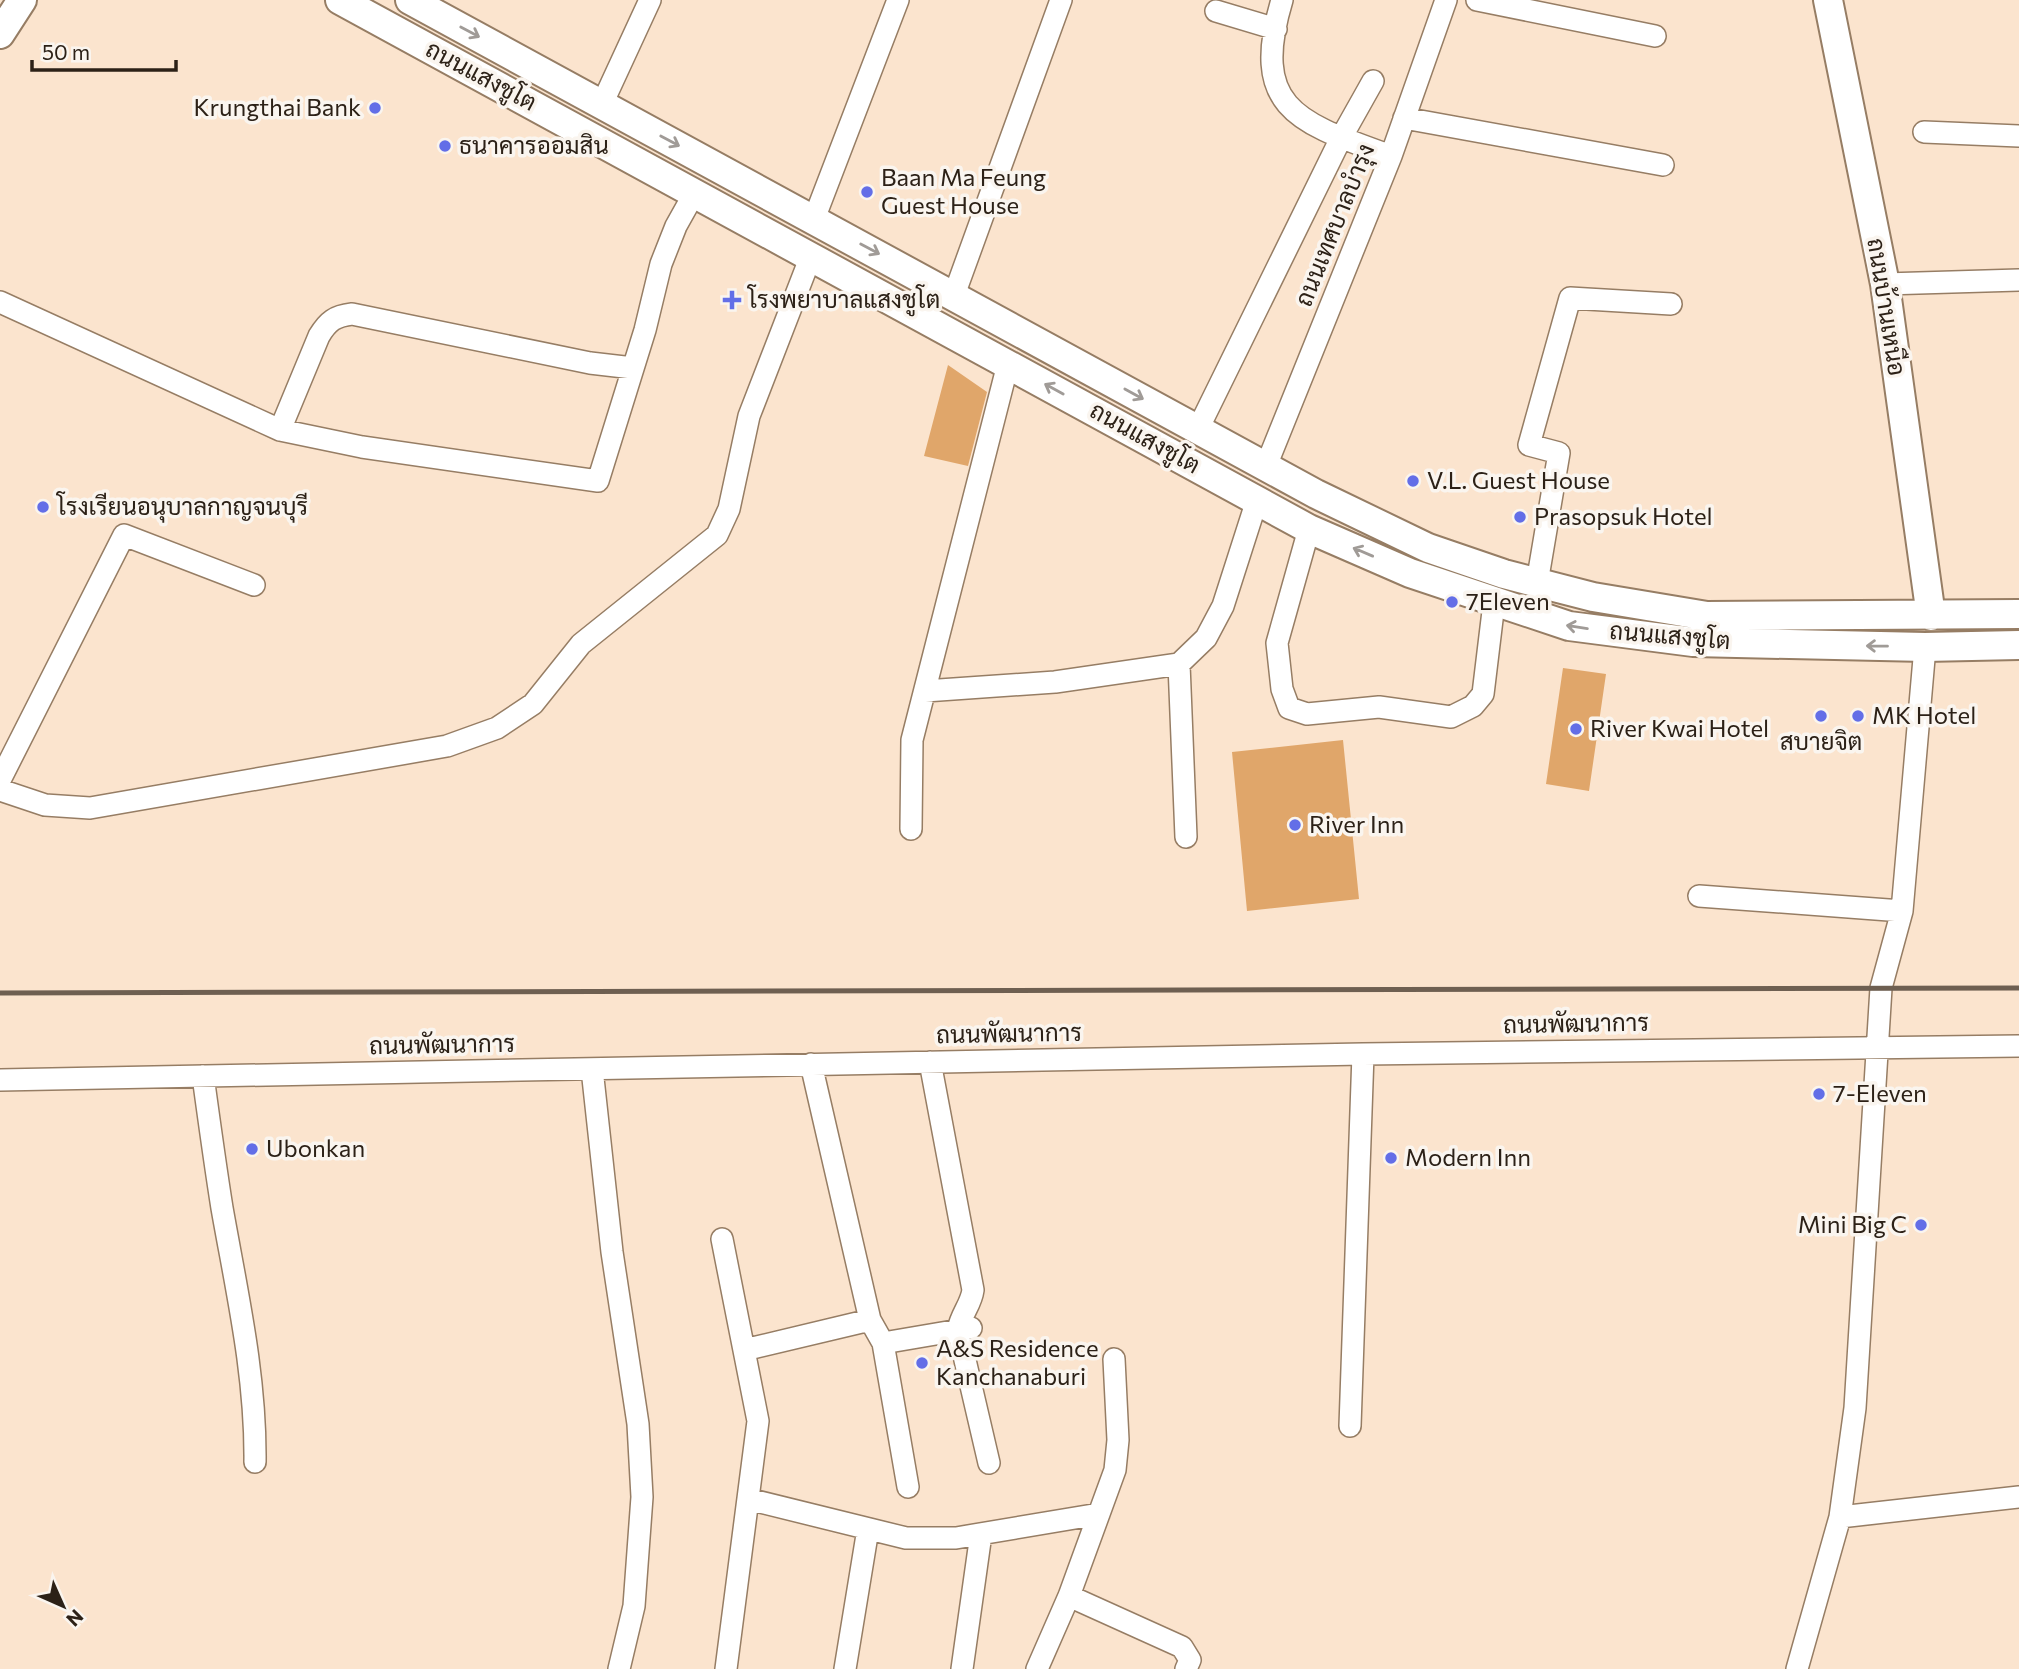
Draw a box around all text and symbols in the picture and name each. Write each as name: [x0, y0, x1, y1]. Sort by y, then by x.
one-way arrow: [459, 26, 480, 40]
scale bar: [32, 28, 175, 72]
street label: ถนนแสงชูโต: [419, 33, 542, 120]
text: 50 m: [42, 39, 90, 64]
place label: Krungthai Bank: [193, 92, 361, 121]
marker: Krungthai Bank: [367, 100, 383, 116]
place label: ธนาคารออมสิน: [459, 130, 609, 159]
one-way arrow: [659, 135, 680, 148]
marker: ธนาคารออมสิน: [437, 138, 453, 154]
street label: ถนนเทศบาลบำรุง: [1288, 139, 1382, 311]
place label: Baan Ma Feung Guest House: [881, 162, 1046, 219]
marker: Baan Ma Feung Guest House: [859, 184, 875, 200]
street label: ถนนบ้านเหนือ: [1862, 236, 1913, 378]
one-way arrow: [859, 243, 880, 256]
place label: โรงพยาบาลแสงชูโต: [746, 284, 940, 317]
marker: โรงพยาบาลแสงชูโต: [722, 290, 742, 310]
one-way arrow: [1044, 382, 1064, 396]
one-way arrow: [1123, 387, 1144, 401]
street label: ถนนแสงชูโต: [1084, 395, 1206, 482]
place label: V.L. Guest House: [1427, 465, 1610, 494]
marker: V.L. Guest House: [1405, 473, 1421, 489]
place label: โรงเรียนอนุบาลกาญจนบุรี: [55, 491, 308, 523]
marker: โรงเรียนอนุบาลกาญจนบุรี: [35, 499, 51, 515]
place label: Prasopsuk Hotel: [1534, 501, 1713, 530]
marker: Prasopsuk Hotel: [1512, 509, 1528, 525]
one-way arrow: [1353, 545, 1374, 558]
place label: 7Eleven: [1466, 586, 1550, 615]
marker: 7Eleven: [1444, 594, 1460, 610]
street label: ถนนแสงชูโต: [1608, 615, 1732, 658]
one-way arrow: [1566, 620, 1589, 633]
one-way arrow: [1866, 639, 1889, 653]
place label: MK Hotel: [1872, 700, 1976, 729]
marker: สบายจิต: [1813, 708, 1829, 724]
marker: MK Hotel: [1850, 708, 1866, 724]
place label: River Kwai Hotel: [1590, 713, 1769, 742]
marker: River Kwai Hotel: [1568, 721, 1584, 737]
place label: สบายจิต: [1780, 726, 1862, 755]
place label: River Inn: [1309, 809, 1404, 838]
marker: River Inn: [1287, 817, 1303, 833]
street label: ถนนพัฒนาการ: [1503, 1007, 1649, 1038]
street label: ถนนพัฒนาการ: [936, 1017, 1082, 1048]
street label: ถนนพัฒนาการ: [369, 1028, 515, 1059]
place label: 7-Eleven: [1833, 1078, 1927, 1107]
marker: 7-Eleven: [1811, 1086, 1827, 1102]
place label: Ubonkan: [266, 1133, 365, 1162]
marker: Ubonkan: [244, 1141, 260, 1157]
place label: Modern Inn: [1405, 1142, 1531, 1171]
marker: Modern Inn: [1383, 1150, 1399, 1166]
place label: Mini Big C: [1798, 1209, 1907, 1238]
marker: Mini Big C: [1913, 1217, 1929, 1233]
place label: A&S Residence Kanchanaburi: [936, 1333, 1099, 1390]
marker: A&S Residence Kanchanaburi: [914, 1355, 930, 1371]
north arrow: [28, 1571, 98, 1641]
text: N: [62, 1605, 89, 1632]

